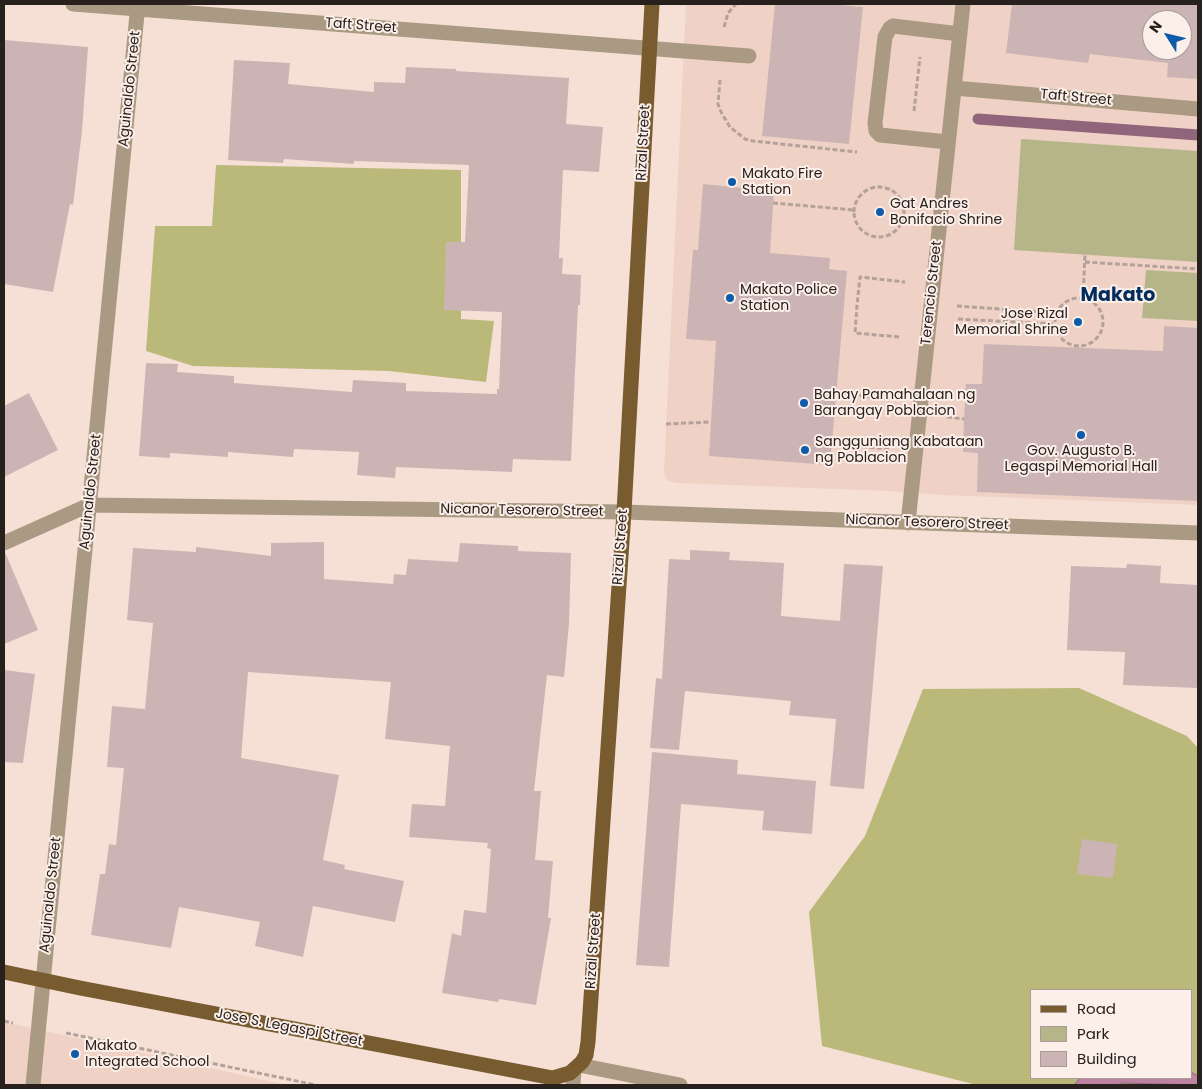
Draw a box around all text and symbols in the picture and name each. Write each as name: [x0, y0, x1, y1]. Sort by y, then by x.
north arrow: [1142, 10, 1192, 60]
street label: Taft Street: [325, 15, 397, 37]
text: N: [1144, 17, 1167, 37]
street label: Aguinaldo Street: [116, 30, 144, 148]
street label: Taft Street: [1040, 87, 1112, 109]
street label: Rizal Street: [634, 105, 654, 181]
place label: Makato Fire Station: [742, 166, 822, 198]
marker: Makato Fire Station: [726, 176, 738, 188]
place label: Gat Andres Bonifacio Shrine: [890, 196, 1002, 228]
marker: Gat Andres Bonifacio Shrine: [874, 206, 886, 218]
street label: Terencio Street: [918, 240, 946, 346]
place label: Makato Police Station: [740, 282, 837, 314]
district label: Makato: [1081, 285, 1155, 307]
marker: Makato Police Station: [724, 292, 736, 304]
place label: Jose Rizal Memorial Shrine: [955, 306, 1068, 338]
marker: Jose Rizal Memorial Shrine: [1072, 316, 1084, 328]
place label: Bahay Pamahalaan ng Barangay Poblacion: [814, 387, 975, 420]
marker: Bahay Pamahalaan ng Barangay Poblacion: [798, 397, 810, 409]
marker: Gov. Augusto B. Legaspi Memorial Hall: [1075, 429, 1087, 441]
street label: Aguinaldo Street: [77, 433, 105, 551]
place label: Sangguniang Kabataan ng Poblacion: [815, 434, 983, 467]
place label: Gov. Augusto B. Legaspi Memorial Hall: [1004, 443, 1158, 476]
marker: Sangguniang Kabataan ng Poblacion: [799, 444, 811, 456]
street label: Nicanor Tesorero Street: [440, 501, 604, 521]
street label: Rizal Street: [610, 509, 632, 585]
street label: Nicanor Tesorero Street: [845, 512, 1009, 534]
street label: Aguinaldo Street: [37, 836, 65, 954]
street label: Rizal Street: [583, 913, 605, 989]
legend: [1030, 989, 1192, 1079]
text: Road: [1077, 998, 1116, 1019]
street label: Jose S. Legaspi Street: [214, 1005, 364, 1051]
text: Park: [1077, 1023, 1109, 1044]
place label: Makato Integrated School: [85, 1038, 209, 1070]
marker: Makato Integrated School: [69, 1048, 81, 1060]
text: Building: [1077, 1048, 1137, 1069]

